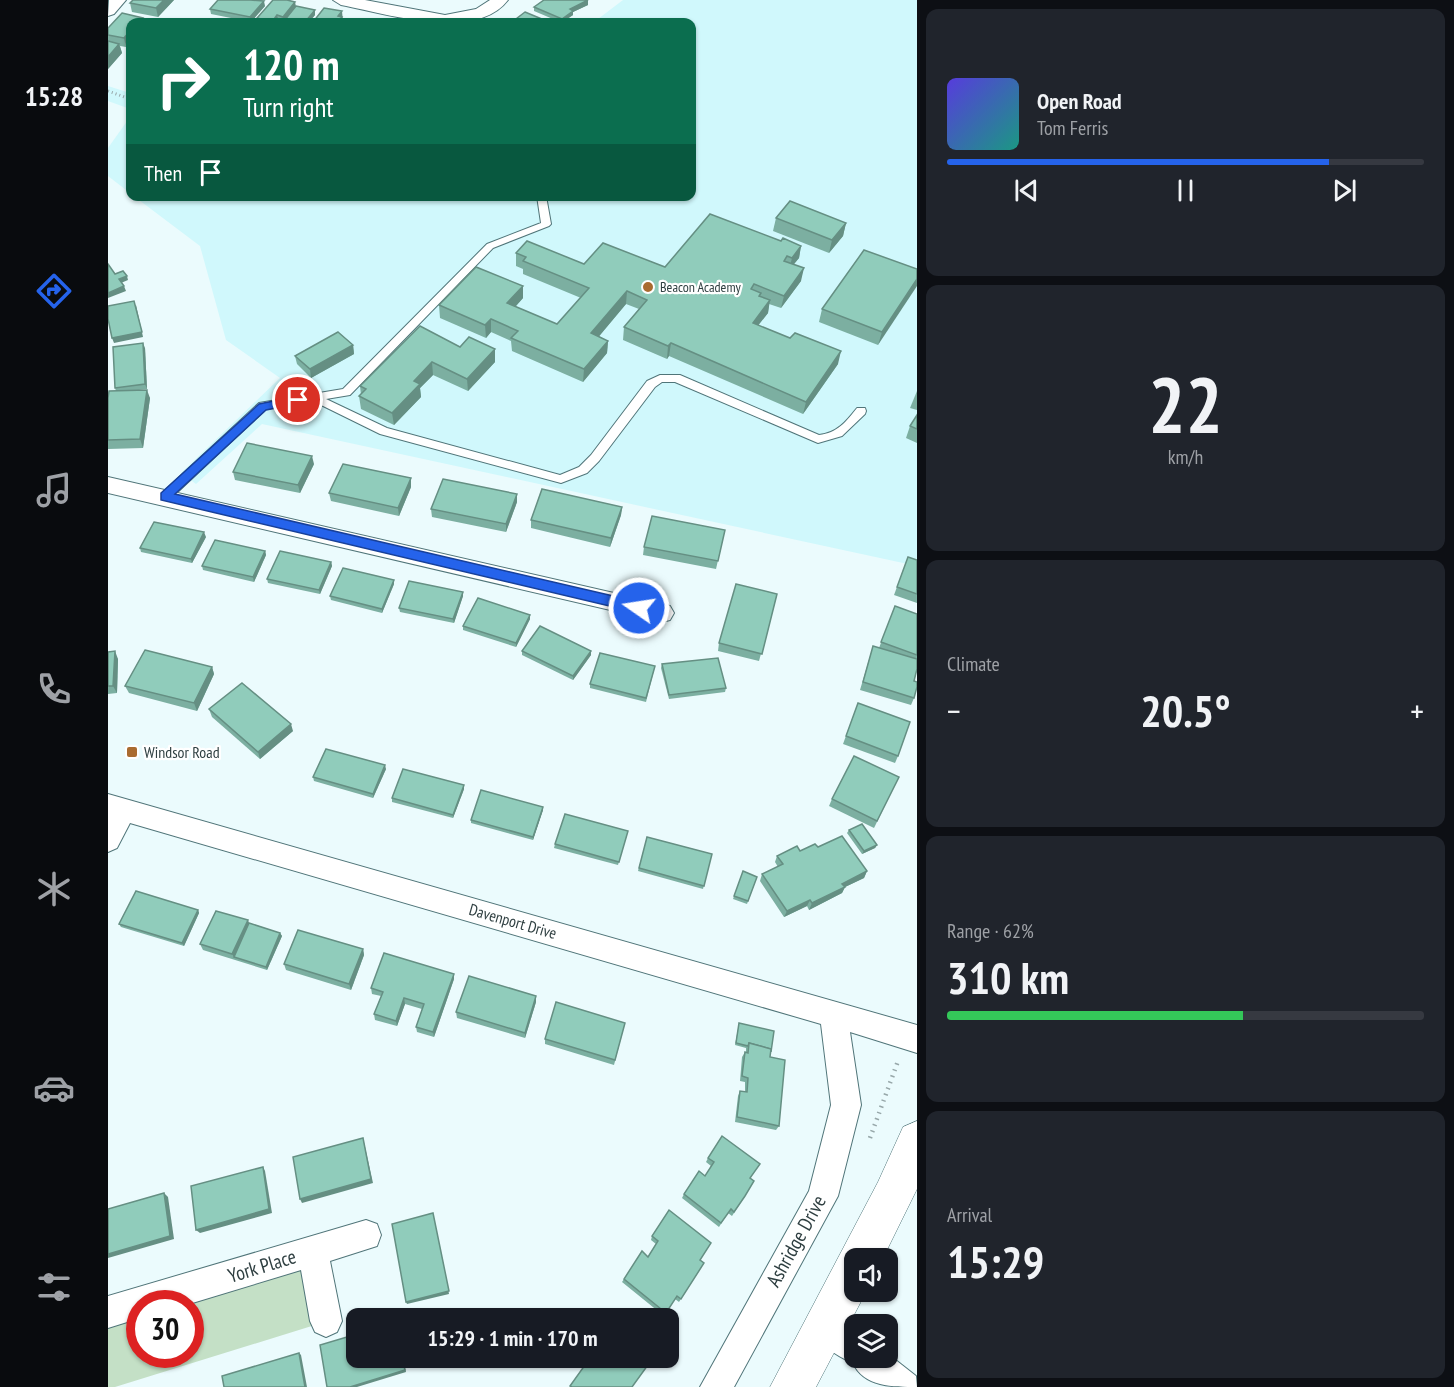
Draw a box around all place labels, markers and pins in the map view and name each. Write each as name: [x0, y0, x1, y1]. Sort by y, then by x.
place label: Beacon Academy: [660, 278, 742, 296]
marker: Beacon Academy: [641, 280, 655, 294]
pin: [272, 374, 323, 425]
place label: Windsor Road: [144, 742, 220, 762]
marker: Windsor Road: [125, 745, 139, 759]

